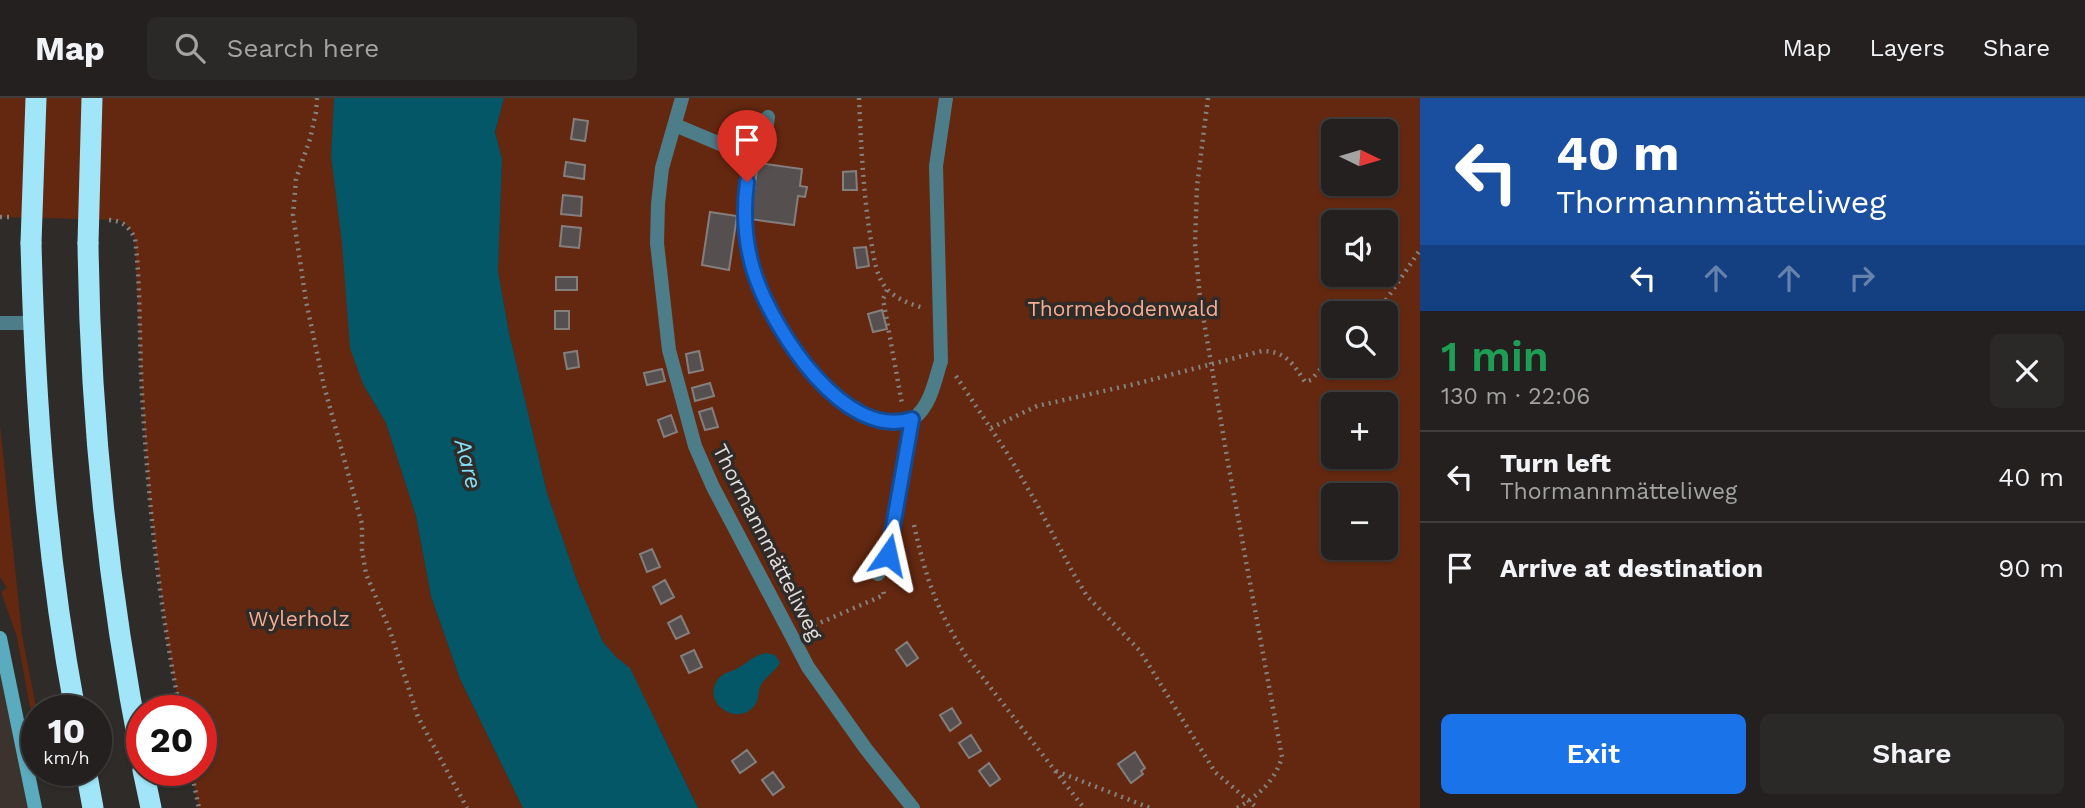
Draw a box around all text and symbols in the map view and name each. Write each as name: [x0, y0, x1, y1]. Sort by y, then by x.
search box: [147, 17, 637, 80]
text: Map: [35, 29, 105, 68]
icon: search: [171, 29, 209, 67]
text: Search here: [227, 33, 379, 63]
text: Map: [1783, 34, 1831, 62]
text: Layers: [1869, 34, 1945, 62]
text: Share: [1983, 34, 2050, 62]
pin: [717, 110, 777, 182]
north arrow: [1321, 119, 1398, 196]
map controls: [1321, 119, 1398, 560]
icon: arrive: [728, 121, 766, 159]
text: 40 m: [1556, 124, 1679, 182]
icon: left: [1441, 126, 1532, 217]
text: Thormannmätteliweg: [1556, 183, 1886, 221]
button: sound: [1321, 210, 1398, 287]
icon: left: [1624, 259, 1662, 297]
icon: ahead: [1697, 259, 1735, 297]
icon: ahead: [1770, 259, 1808, 297]
icon: right: [1843, 259, 1881, 297]
park label: Thormebodenwald: [1027, 296, 1219, 321]
button: search: [1321, 301, 1398, 378]
text: 1 min: [1441, 332, 1549, 381]
button: close: [1990, 334, 2064, 408]
text: 130 m · 22:06: [1441, 383, 1590, 410]
button: +: [1321, 392, 1398, 469]
water label: Aare: [449, 435, 487, 492]
street label: Thormannmätteliweg: [708, 440, 829, 645]
text: Turn left: [1500, 448, 1611, 478]
icon: left: [1441, 458, 1479, 496]
text: 40 m: [1998, 462, 2064, 492]
text: Thormannmätteliweg: [1500, 478, 1737, 505]
button: −: [1321, 483, 1398, 560]
position arrow: [851, 518, 925, 592]
icon: arrive: [1441, 549, 1479, 587]
text: Arrive at destination: [1500, 553, 1763, 583]
text: 90 m: [1998, 553, 2064, 583]
park label: Wylerholz: [248, 606, 350, 631]
speed limit sign: 20: [126, 695, 217, 786]
text: 10: [48, 710, 85, 752]
button: Exit: [1441, 714, 1746, 794]
button: Share: [1760, 714, 2064, 794]
text: km/h: [43, 747, 90, 768]

